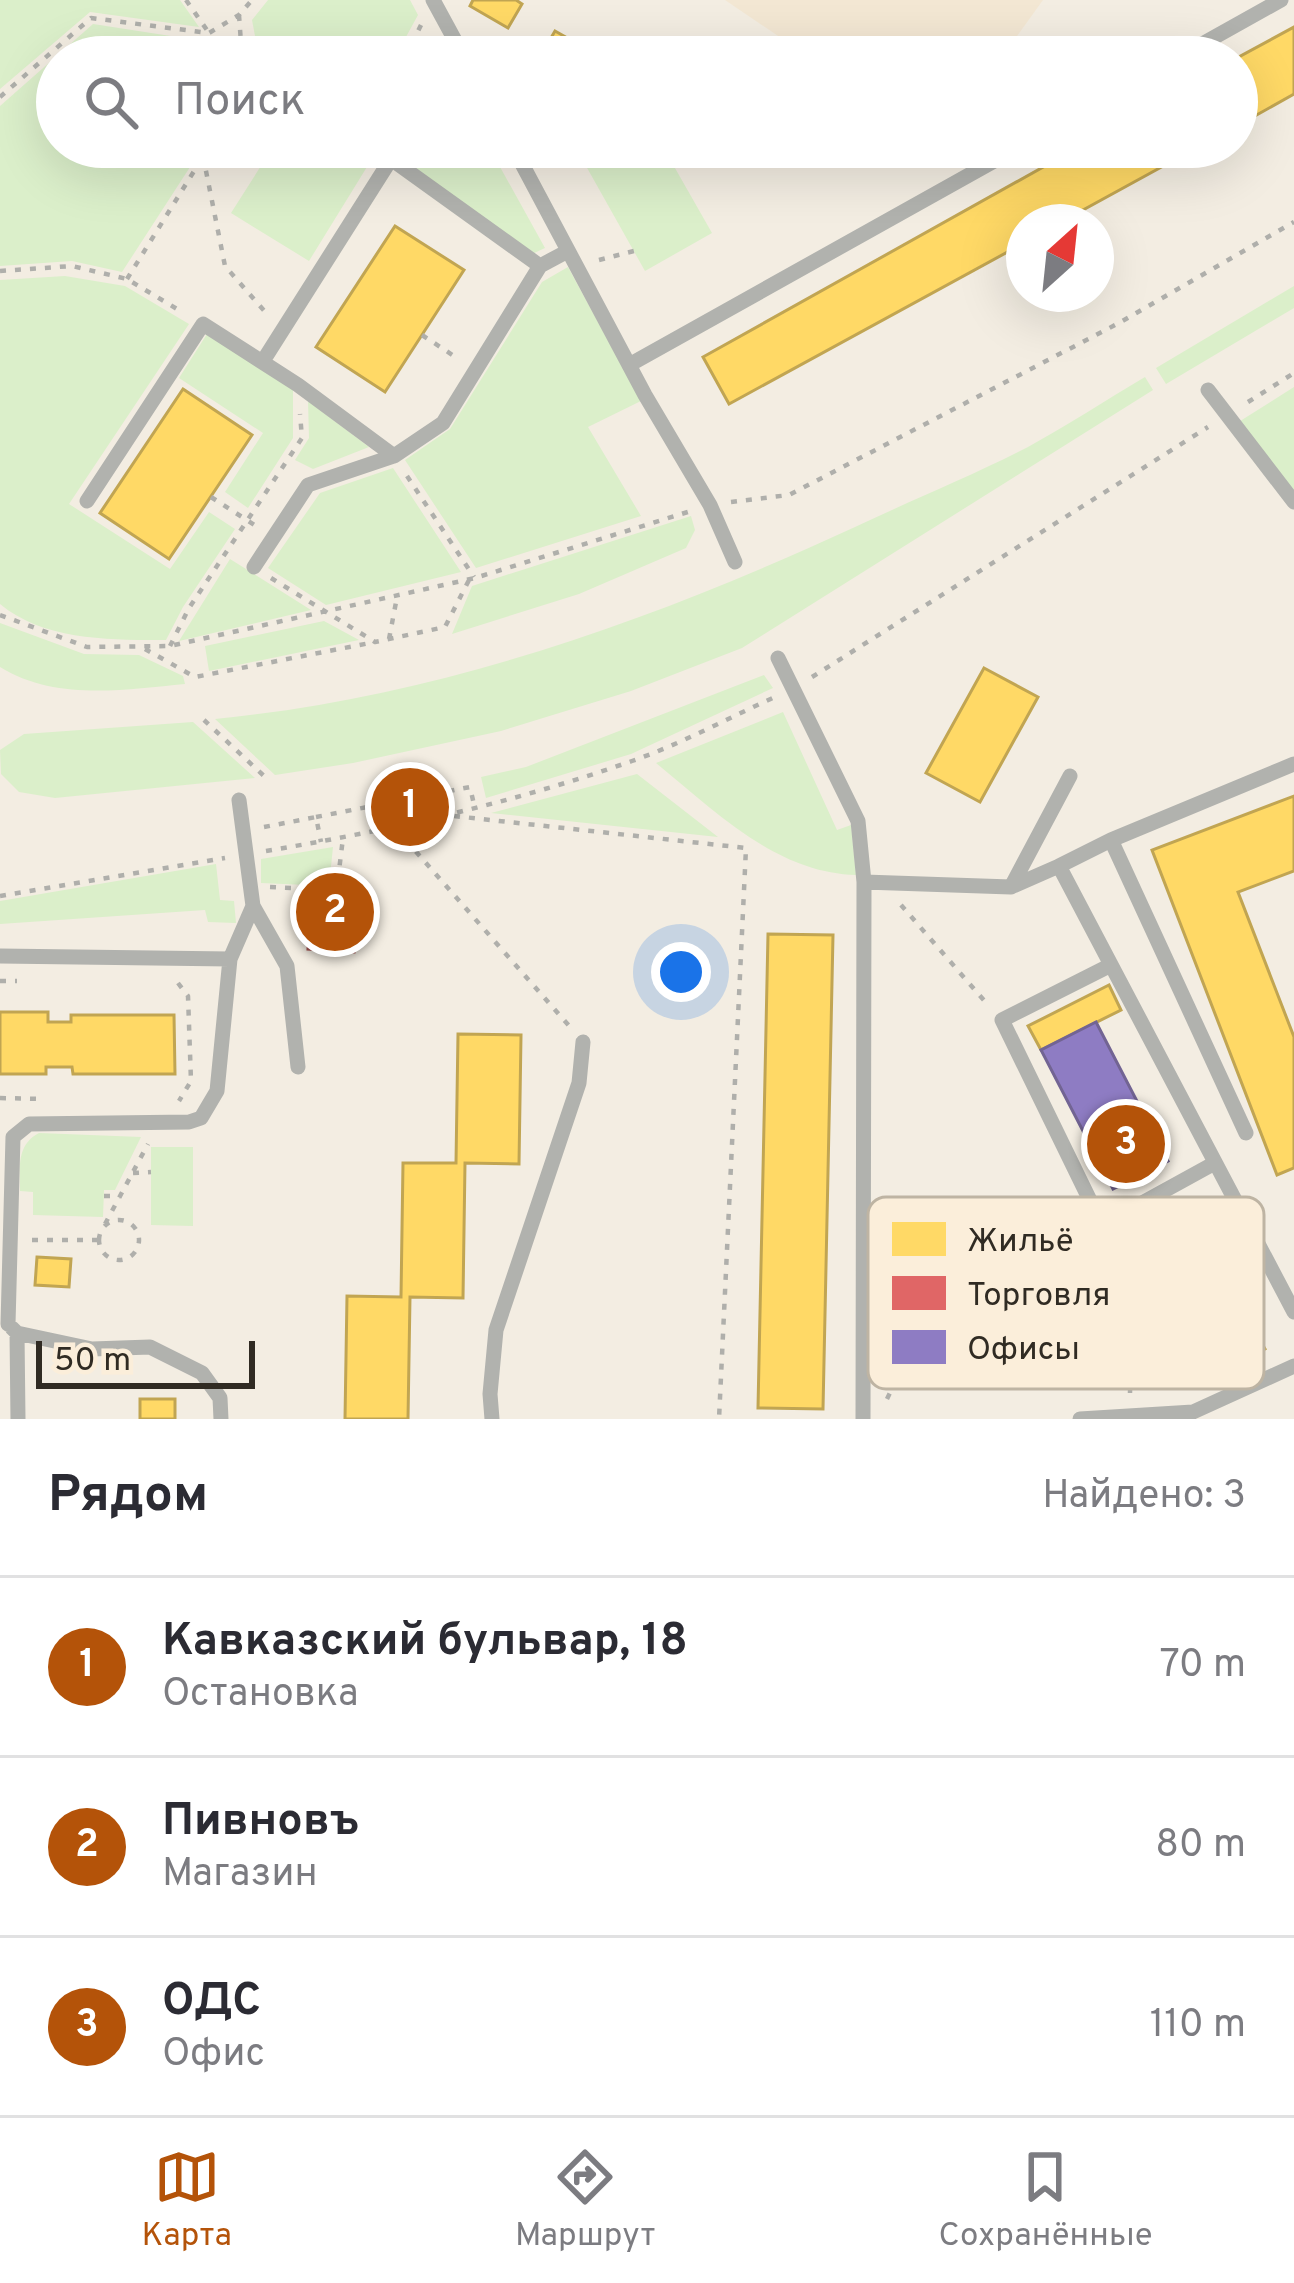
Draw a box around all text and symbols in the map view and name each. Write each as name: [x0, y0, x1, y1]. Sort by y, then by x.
search box: [36, 36, 1258, 168]
icon: search: [78, 69, 144, 135]
text: Поиск: [174, 74, 305, 131]
north arrow: [1006, 204, 1114, 312]
pin: 1: [371, 762, 449, 852]
pin: 2: [296, 867, 374, 957]
your location: [651, 942, 711, 1002]
pin: 3: [1087, 1099, 1165, 1189]
legend: [868, 1197, 1264, 1389]
text: Жильё: [967, 1222, 1073, 1264]
text: Торговля: [967, 1276, 1111, 1318]
text: Офисы: [967, 1330, 1080, 1372]
scale bar: [36, 1335, 255, 1388]
text: 50 m: [54, 1341, 131, 1383]
text: Рядом: [48, 1465, 208, 1530]
text: Найдено: 3: [1042, 1473, 1246, 1522]
text: Кавказский бульвар, 18: [162, 1614, 688, 1671]
text: 1: [79, 1642, 95, 1691]
text: 70 m: [1160, 1642, 1246, 1691]
text: Остановка: [162, 1671, 359, 1720]
text: Пивновъ: [162, 1794, 360, 1851]
text: 2: [75, 1822, 99, 1871]
text: 80 m: [1155, 1822, 1246, 1871]
text: Магазин: [162, 1851, 318, 1900]
text: ОДС: [162, 1974, 261, 2031]
text: 3: [75, 2002, 99, 2051]
text: 110 m: [1150, 2002, 1246, 2051]
text: Офис: [162, 2031, 265, 2080]
tab: Карта: [142, 2144, 232, 2258]
tab: Маршрут: [515, 2144, 655, 2258]
tab: Сохранённые: [938, 2144, 1152, 2258]

